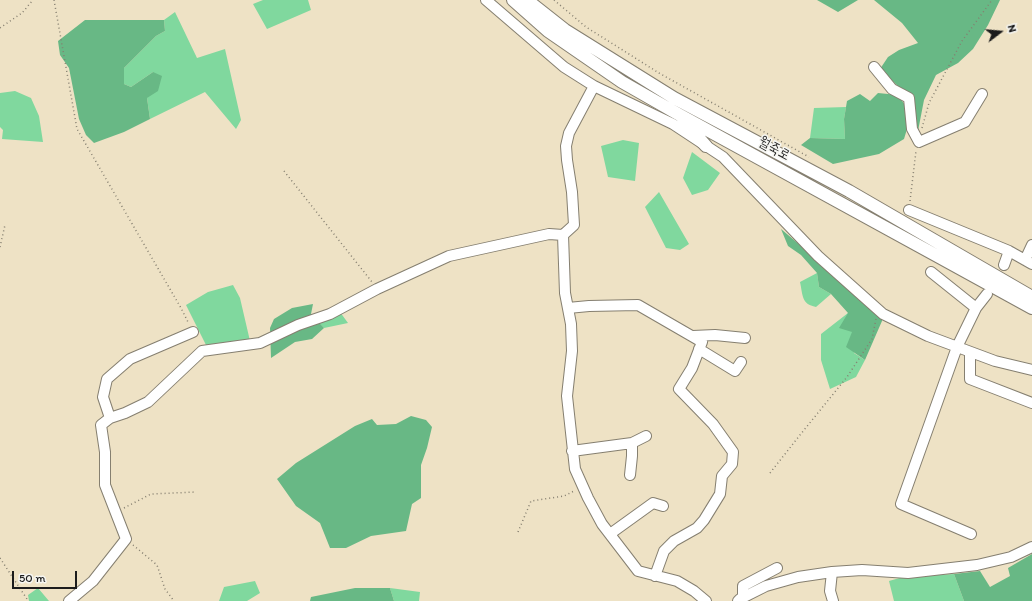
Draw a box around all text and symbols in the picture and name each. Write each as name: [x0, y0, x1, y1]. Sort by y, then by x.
north arrow: [980, 12, 1020, 52]
text: N: [1005, 23, 1019, 34]
street label: 월죽로: [755, 133, 793, 165]
scale bar: [14, 563, 79, 589]
text: 50 m: [19, 571, 45, 585]

